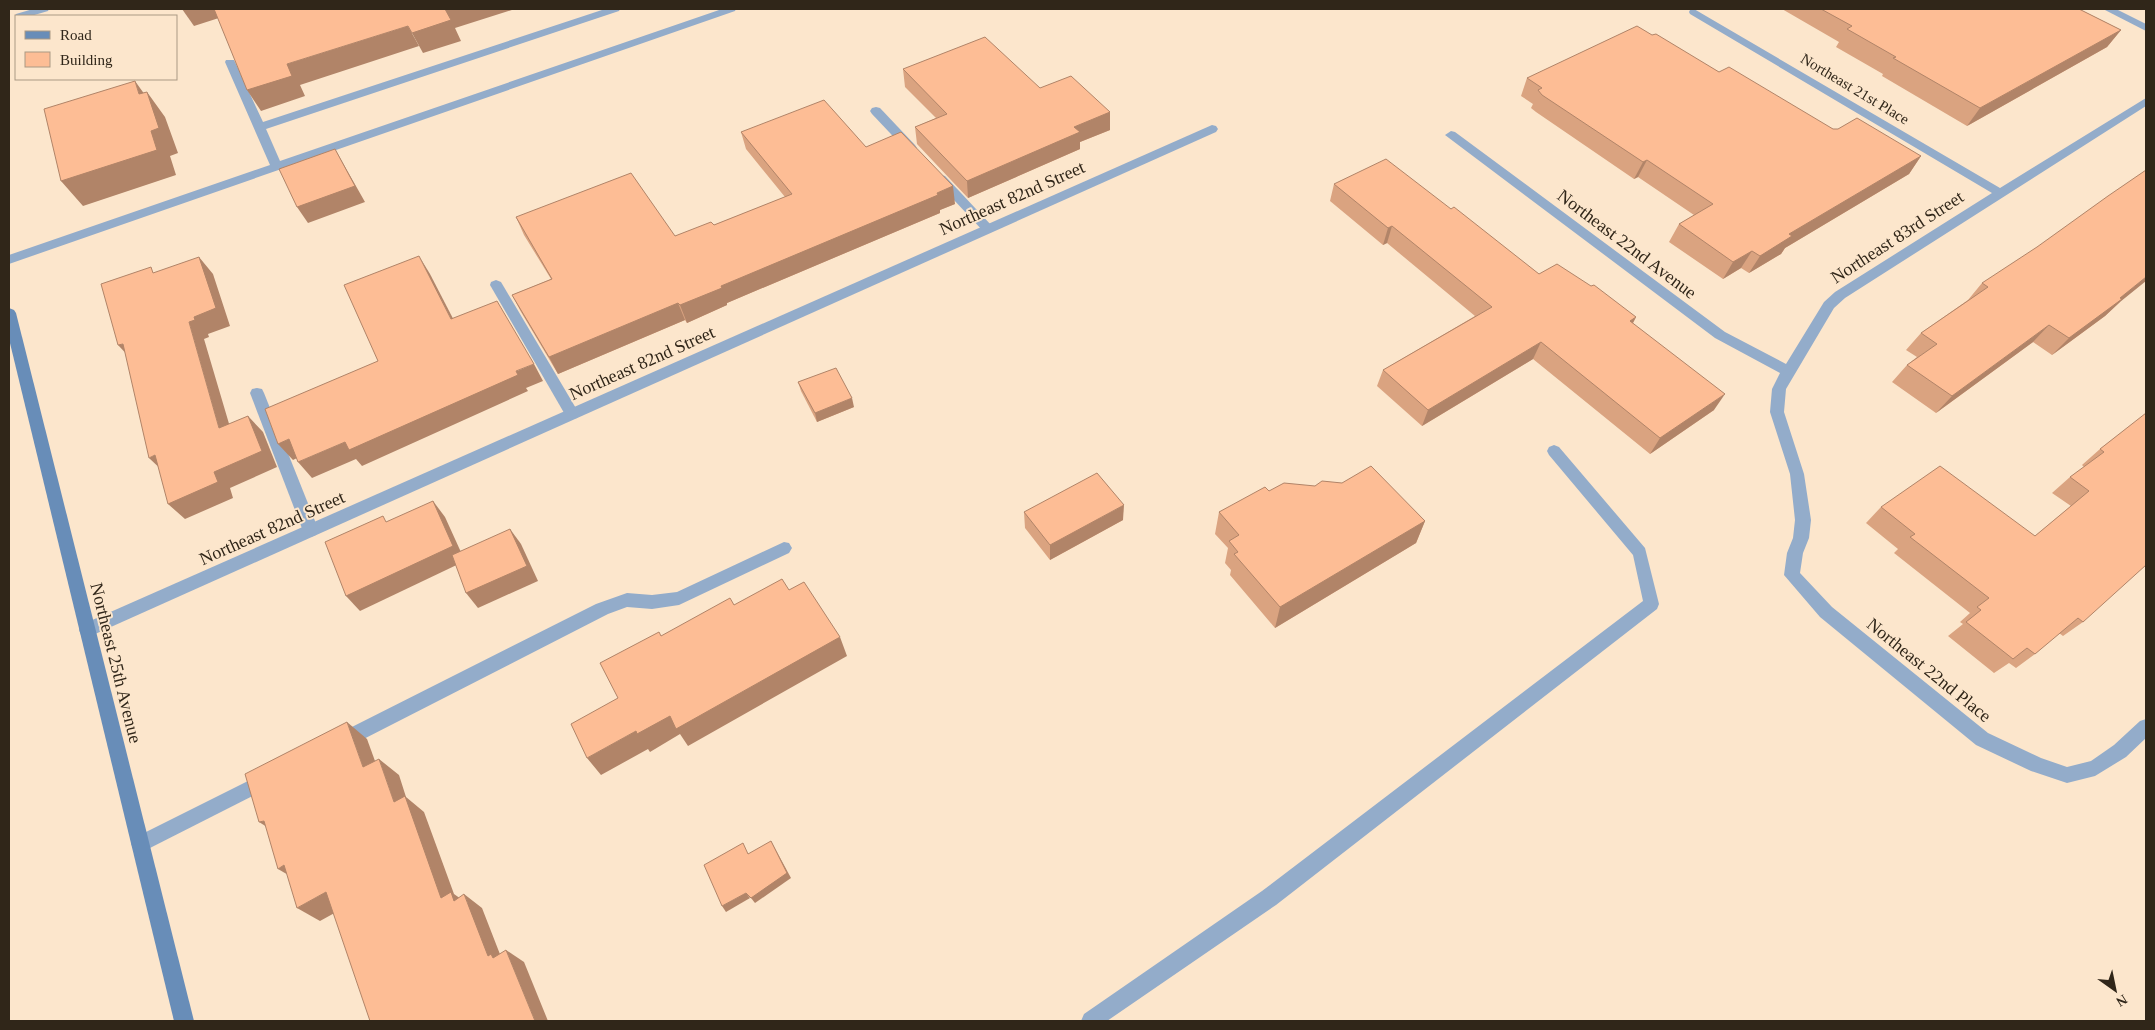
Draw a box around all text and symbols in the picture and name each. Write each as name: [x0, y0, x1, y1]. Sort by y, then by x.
legend: [15, 15, 178, 80]
text: Road: [60, 27, 92, 43]
street label: Northeast 21st Place: [1798, 50, 1912, 128]
text: Building: [60, 52, 113, 68]
street label: Northeast 82nd Street: [936, 157, 1088, 239]
street label: Northeast 22nd Avenue: [1554, 185, 1700, 303]
street label: Northeast 83rd Street: [1827, 187, 1967, 287]
street label: Northeast 82nd Street: [566, 322, 718, 404]
street label: Northeast 82nd Street: [196, 487, 348, 569]
street label: Northeast 25th Avenue: [86, 581, 146, 745]
street label: Northeast 22nd Place: [1863, 614, 1995, 726]
north arrow: [2090, 965, 2140, 1015]
text: N: [2113, 991, 2130, 1010]

